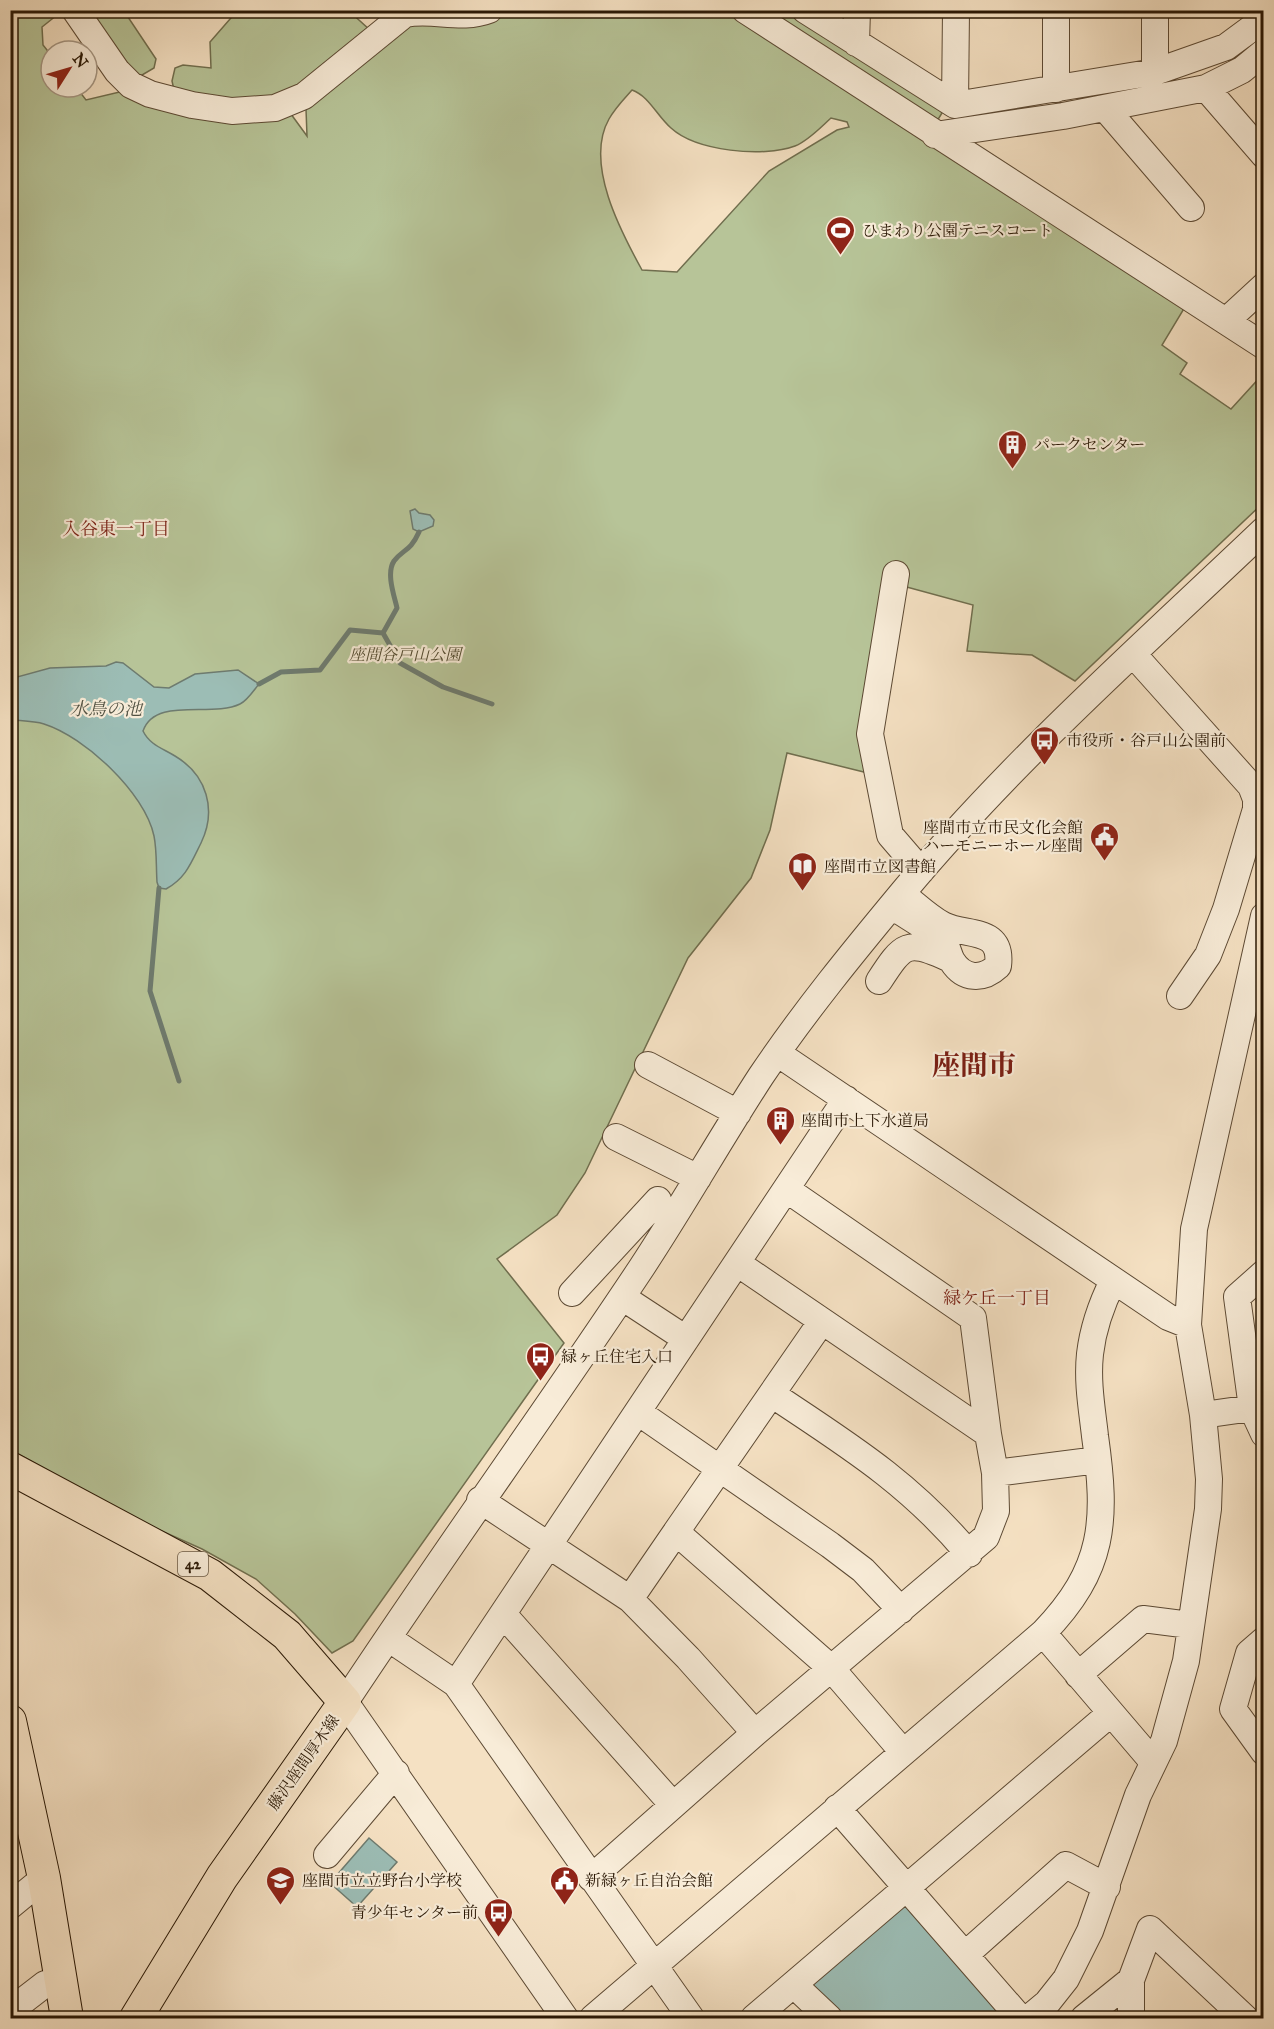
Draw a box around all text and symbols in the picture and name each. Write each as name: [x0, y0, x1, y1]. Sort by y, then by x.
north arrow: [39, 39, 99, 99]
text: N: [69, 49, 93, 72]
sports icon: ひまわり公園テニスコート: [825, 214, 857, 256]
place label: ひまわり公園テニスコート: [862, 221, 1053, 240]
building icon: パークセンター: [997, 428, 1029, 470]
place label: パークセンター: [1034, 435, 1145, 454]
district label: 入谷東一丁目: [62, 518, 170, 540]
park label: 座間谷戸山公園: [349, 645, 464, 664]
water label: 水鳥の池: [70, 698, 144, 720]
bus stop icon: 市役所・谷戸山公園前: [1029, 724, 1061, 766]
place label: 市役所・谷戸山公園前: [1066, 731, 1226, 750]
place label: 座間市立市民文化会館 ハーモニーホール座間: [923, 818, 1083, 855]
public building icon: 座間市立市民文化会館 ハーモニーホール座間: [1088, 820, 1120, 862]
library icon: 座間市立図書館: [787, 850, 819, 892]
place label: 座間市立図書館: [824, 857, 936, 876]
district label: 座間市: [932, 1048, 1016, 1083]
building icon: 座間市上下水道局: [764, 1104, 796, 1146]
place label: 座間市上下水道局: [801, 1111, 929, 1130]
district label: 緑ケ丘一丁目: [943, 1287, 1051, 1309]
bus stop icon: 緑ヶ丘住宅入口: [524, 1340, 556, 1382]
place label: 緑ヶ丘住宅入口: [561, 1347, 673, 1366]
road number: 42: [178, 1552, 208, 1576]
street label: 藤沢座間厚木線: [264, 1711, 343, 1814]
school or university icon: 座間市立立野台小学校: [265, 1864, 297, 1906]
public building icon: 新緑ヶ丘自治会館: [548, 1864, 580, 1906]
place label: 座間市立立野台小学校: [302, 1871, 462, 1890]
place label: 新緑ヶ丘自治会館: [585, 1871, 713, 1890]
bus stop icon: 青少年センター前: [483, 1896, 515, 1938]
place label: 青少年センター前: [351, 1903, 478, 1922]

